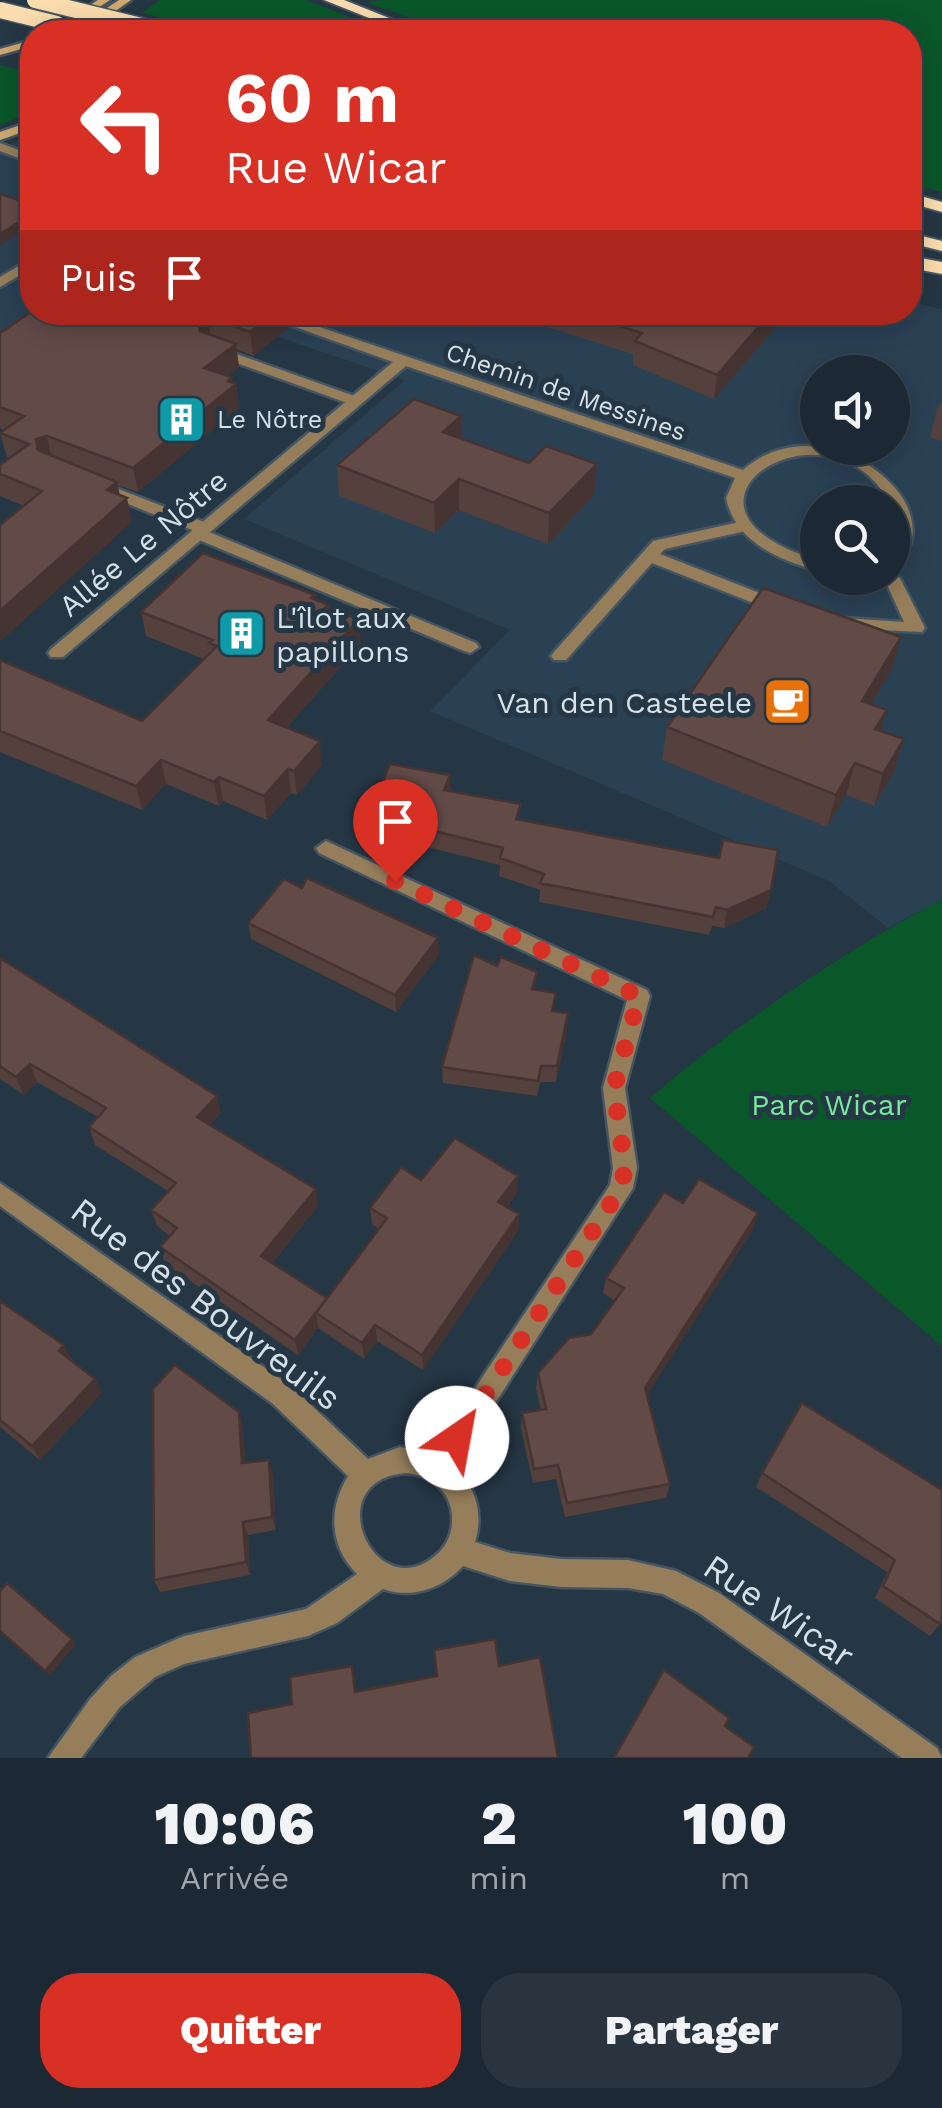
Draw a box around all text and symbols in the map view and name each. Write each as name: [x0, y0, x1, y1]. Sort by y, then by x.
text: 60 m: [225, 57, 399, 139]
icon: left: [60, 60, 190, 190]
text: Rue Wicar: [225, 141, 447, 194]
icon: arrive: [157, 250, 212, 305]
text: Puis: [60, 256, 137, 300]
street label: Chemin de Messines: [442, 337, 690, 447]
map controls: [800, 355, 910, 595]
button: sound: [800, 355, 910, 465]
building icon: Le Nôtre: [156, 393, 208, 445]
place label: Le Nôtre: [217, 405, 322, 434]
street label: Allée Le Nôtre: [52, 462, 234, 624]
button: search: [800, 485, 910, 595]
place label: L'îlot aux papillons: [276, 600, 409, 669]
building icon: L'îlot aux papillons: [215, 608, 267, 660]
cafe icon: Van den Casteele: [761, 676, 813, 728]
place label: Van den Casteele: [497, 685, 752, 720]
pin: [353, 779, 438, 882]
icon: arrive: [368, 794, 423, 849]
park label: Parc Wicar: [751, 1087, 907, 1122]
street label: Rue des Bouvreuils: [63, 1189, 349, 1419]
position arrow: [405, 1386, 509, 1490]
street label: Rue Wicar: [696, 1545, 862, 1677]
text: 10:06: [155, 1788, 315, 1859]
text: 2: [481, 1788, 517, 1859]
text: 100: [683, 1788, 787, 1859]
text: Arrivée: [180, 1859, 289, 1897]
text: min: [469, 1859, 528, 1897]
text: m: [720, 1859, 750, 1897]
button: Quitter: [40, 1973, 461, 2088]
button: Partager: [481, 1973, 902, 2088]

